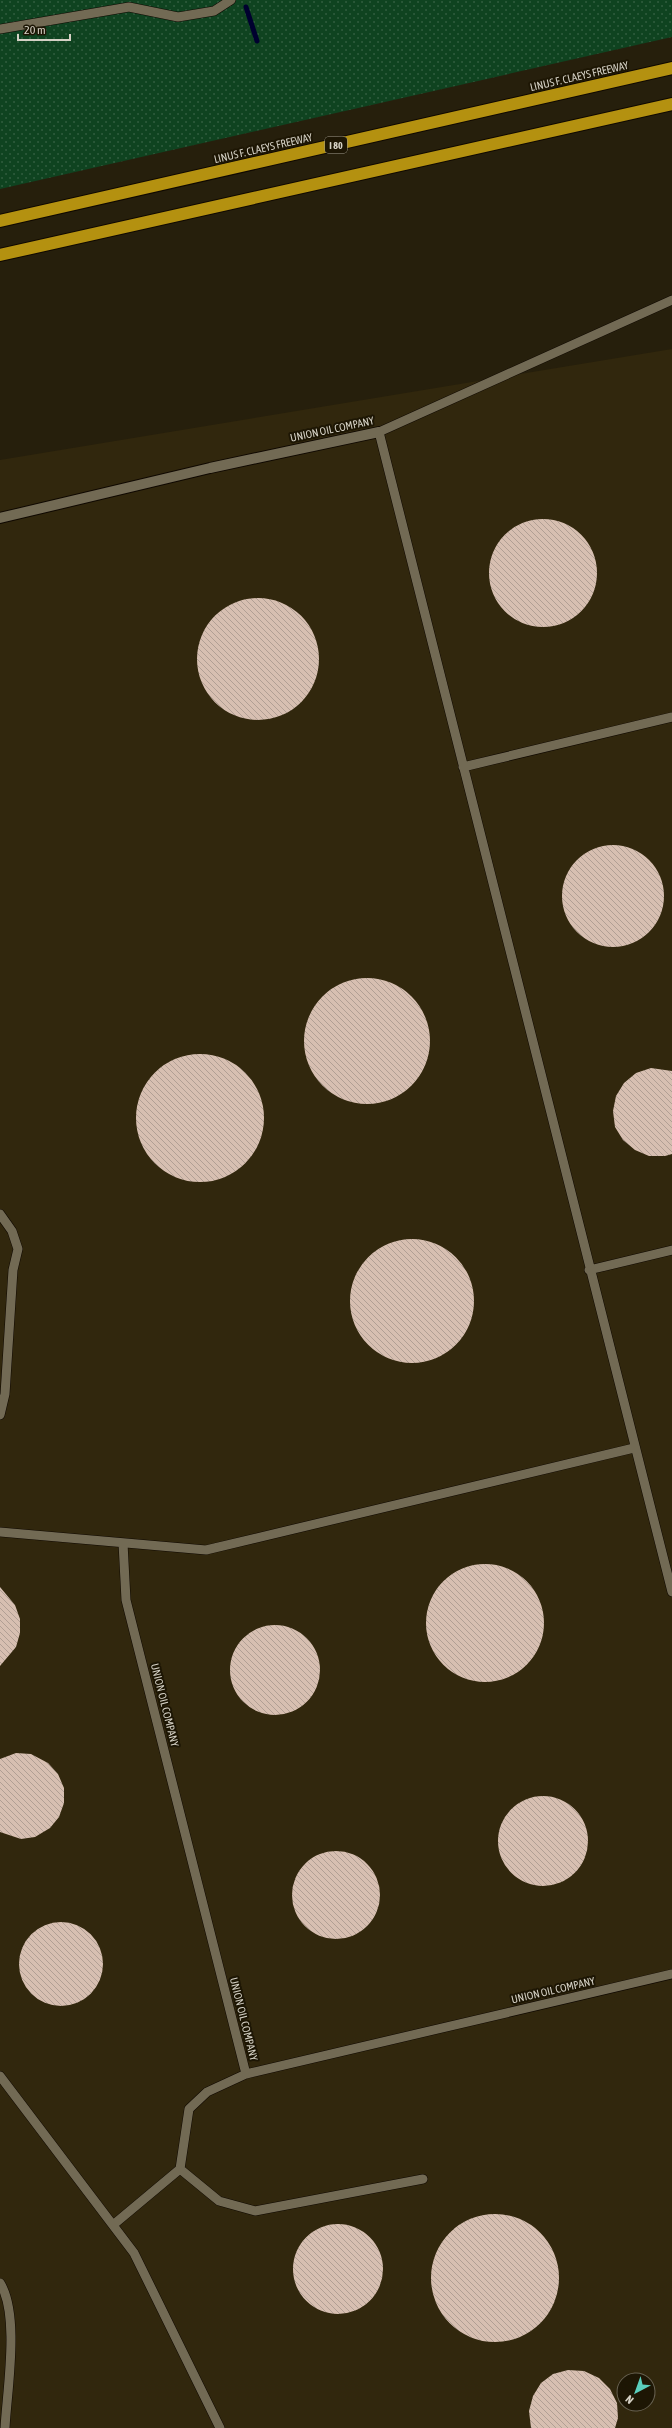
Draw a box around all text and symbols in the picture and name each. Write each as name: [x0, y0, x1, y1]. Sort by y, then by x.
scale bar: [18, 16, 70, 42]
text: 20 m: [24, 23, 46, 37]
street label: LINUS F. CLAEYS FREEWAY: [529, 59, 629, 93]
street label: LINUS F. CLAEYS FREEWAY: [213, 131, 313, 165]
road number: I 80: [325, 137, 347, 153]
street label: UNION OIL COMPANY: [289, 414, 375, 444]
street label: UNION OIL COMPANY: [149, 1662, 181, 1748]
street label: UNION OIL COMPANY: [510, 1975, 596, 2005]
street label: UNION OIL COMPANY: [228, 1976, 260, 2062]
north arrow: [616, 2372, 656, 2412]
text: N: [623, 2393, 636, 2406]

